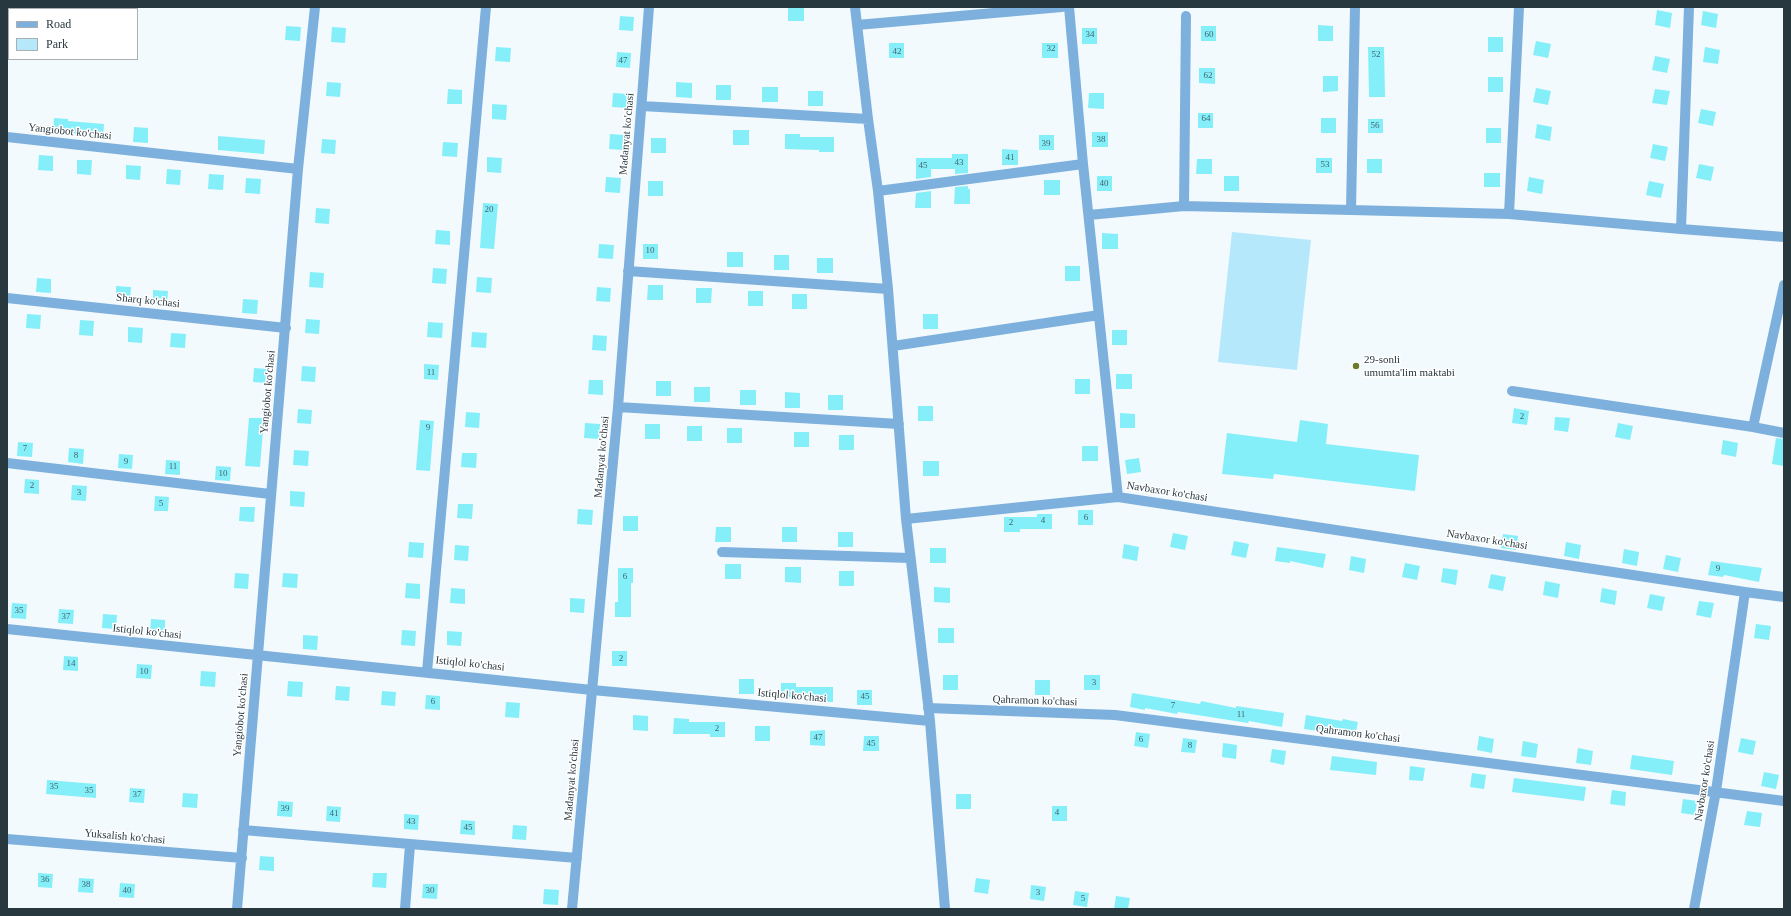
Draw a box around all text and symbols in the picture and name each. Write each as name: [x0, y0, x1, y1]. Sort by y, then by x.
legend: [8, 8, 138, 60]
text: Road: [46, 17, 71, 31]
house number: 34: [1086, 30, 1094, 40]
house number: 60: [1204, 30, 1214, 40]
text: Park: [46, 37, 68, 51]
house number: 32: [1046, 44, 1056, 54]
house number: 42: [892, 47, 902, 57]
house number: 52: [1372, 50, 1380, 60]
house number: 47: [618, 56, 628, 66]
house number: 62: [1204, 71, 1212, 81]
street label: Madanyat ko'chasi: [617, 92, 637, 176]
house number: 64: [1202, 114, 1210, 124]
street label: Yangiobot ko'chasi: [28, 121, 112, 143]
house number: 56: [1370, 121, 1380, 131]
house number: 38: [1096, 135, 1106, 145]
house number: 39: [1042, 139, 1050, 149]
house number: 41: [1006, 153, 1014, 163]
house number: 43: [954, 158, 964, 168]
house number: 53: [1320, 160, 1330, 170]
house number: 45: [918, 161, 928, 171]
house number: 40: [1100, 179, 1108, 189]
house number: 20: [484, 205, 494, 215]
house number: 10: [646, 246, 654, 256]
street label: Sharq ko'chasi: [115, 291, 181, 311]
street label: Yangiobot ko'chasi: [258, 350, 278, 434]
place label: 29-sonli umumta'lim maktabi: [1364, 353, 1455, 379]
marker: 29-sonli umumta'lim maktabi: [1351, 361, 1361, 371]
house number: 11: [427, 368, 435, 378]
house number: 2: [1520, 412, 1524, 422]
street label: Madanyat ko'chasi: [592, 415, 612, 499]
house number: 9: [426, 423, 430, 433]
house number: 7: [23, 444, 27, 454]
house number: 8: [74, 451, 78, 461]
house number: 9: [124, 457, 128, 467]
house number: 11: [169, 462, 177, 472]
house number: 10: [218, 469, 228, 479]
street label: Navbaxor ko'chasi: [1126, 479, 1208, 505]
house number: 2: [30, 481, 34, 491]
house number: 3: [77, 488, 81, 498]
house number: 5: [159, 499, 163, 509]
house number: 6: [1084, 513, 1088, 523]
house number: 4: [1041, 516, 1045, 526]
house number: 2: [1009, 518, 1013, 528]
street label: Navbaxor ko'chasi: [1446, 527, 1528, 553]
house number: 9: [1716, 564, 1720, 574]
house number: 6: [623, 572, 627, 582]
house number: 35: [14, 606, 24, 616]
house number: 37: [62, 612, 70, 622]
street label: Istiqlol ko'chasi: [112, 622, 182, 642]
street label: Istiqlol ko'chasi: [435, 654, 505, 674]
house number: 2: [619, 654, 623, 664]
house number: 14: [66, 659, 76, 669]
house number: 10: [140, 667, 148, 677]
street label: Yangiobot ko'chasi: [231, 673, 251, 757]
house number: 3: [1092, 678, 1096, 688]
street label: Istiqlol ko'chasi: [757, 686, 827, 706]
house number: 45: [860, 692, 870, 702]
street label: Qahramon ko'chasi: [992, 693, 1078, 709]
house number: 6: [431, 697, 435, 707]
house number: 7: [1171, 701, 1175, 711]
house number: 11: [1237, 710, 1245, 720]
street label: Qahramon ko'chasi: [1315, 722, 1401, 746]
house number: 2: [715, 724, 719, 734]
house number: 47: [814, 733, 822, 743]
house number: 6: [1139, 735, 1143, 745]
street label: Madanyat ko'chasi: [562, 738, 582, 822]
house number: 45: [866, 739, 876, 749]
street label: Navbaxor ko'chasi: [1692, 740, 1718, 822]
house number: 8: [1188, 741, 1192, 751]
house number: 35: [50, 782, 58, 792]
house number: 35: [84, 786, 94, 796]
house number: 37: [132, 790, 142, 800]
house number: 39: [280, 804, 290, 814]
house number: 4: [1055, 808, 1059, 818]
house number: 41: [330, 809, 338, 819]
house number: 43: [406, 817, 416, 827]
house number: 45: [464, 823, 472, 833]
street label: Yuksalish ko'chasi: [84, 827, 166, 847]
house number: 36: [40, 875, 50, 885]
house number: 38: [82, 880, 90, 890]
house number: 40: [122, 886, 132, 896]
house number: 30: [426, 886, 434, 896]
house number: 3: [1036, 888, 1040, 898]
house number: 5: [1081, 894, 1085, 904]

